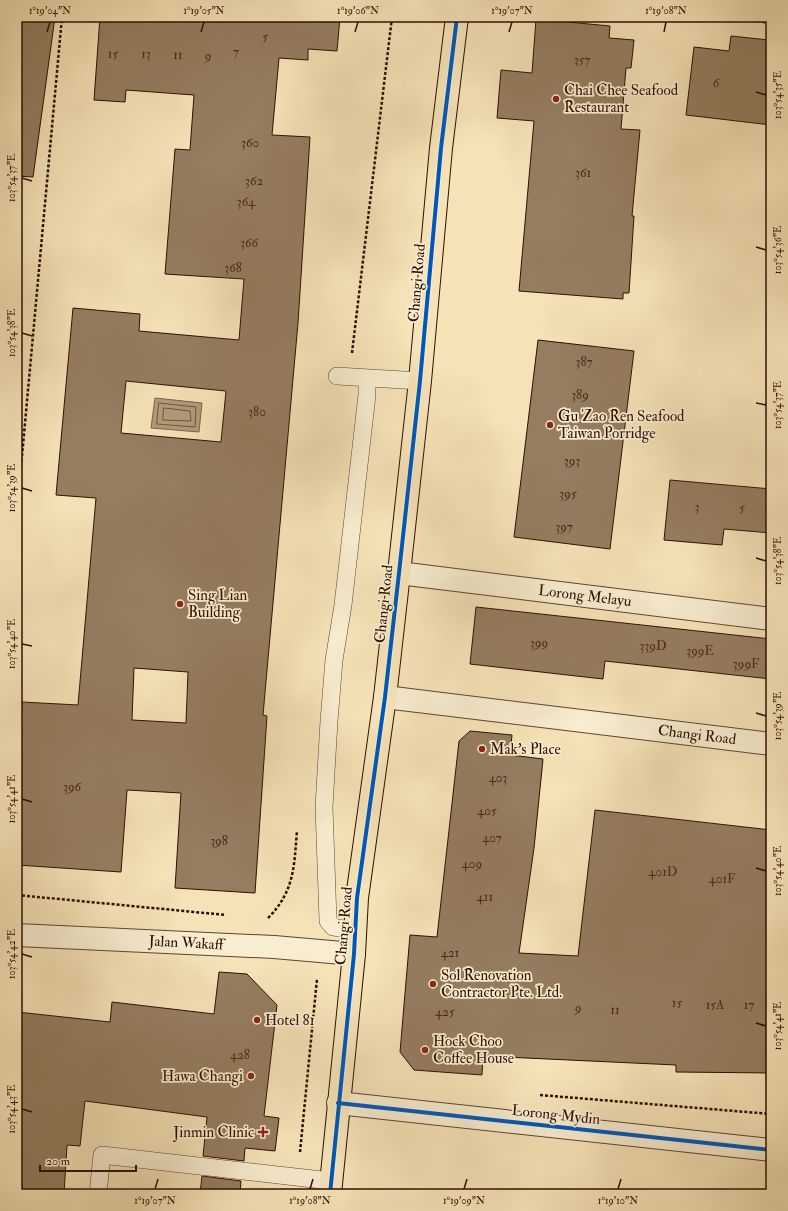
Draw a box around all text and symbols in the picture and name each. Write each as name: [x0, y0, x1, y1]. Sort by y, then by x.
text: 1°19'04"N: [29, 5, 71, 17]
text: 1°19'05"N: [183, 5, 225, 17]
text: 1°19'06"N: [337, 5, 379, 17]
text: 1°19'07"N: [491, 5, 533, 17]
text: 1°19'08"N: [645, 5, 687, 17]
house number: 5: [262, 29, 268, 45]
house number: 7: [233, 44, 239, 60]
house number: 15: [108, 46, 118, 62]
house number: 13: [141, 46, 151, 62]
house number: 11: [173, 47, 183, 63]
house number: 9: [204, 48, 211, 64]
house number: 357: [574, 52, 590, 68]
text: 103°54'35"E: [772, 71, 784, 119]
house number: 6: [713, 75, 721, 91]
place label: Chai Chee Seafood Restaurant: [564, 81, 679, 117]
marker: Chai Chee Seafood Restaurant: [551, 94, 561, 104]
house number: 360: [241, 135, 259, 151]
text: 103°54'37"E: [6, 154, 18, 202]
house number: 361: [575, 165, 591, 181]
house number: 362: [245, 173, 263, 189]
house number: 364: [237, 194, 256, 210]
text: 103°54'36"E: [772, 226, 784, 274]
house number: 366: [240, 235, 259, 251]
street label: Changi Road: [404, 242, 430, 323]
house number: 368: [224, 260, 242, 276]
text: 103°54'38"E: [6, 309, 18, 357]
house number: 387: [575, 354, 593, 370]
text: 103°54'37"E: [772, 381, 784, 429]
house number: 389: [571, 387, 589, 403]
house number: 380: [248, 404, 266, 420]
place label: Gu Zao Ren Seafood Taiwan Porridge: [558, 407, 685, 443]
marker: Gu Zao Ren Seafood Taiwan Porridge: [545, 420, 555, 430]
house number: 393: [564, 453, 580, 469]
text: 103°54'39"E: [6, 464, 18, 512]
house number: 395: [559, 486, 577, 502]
house number: 3: [695, 499, 700, 515]
house number: 5: [739, 500, 745, 516]
house number: 397: [555, 519, 573, 535]
text: 103°54'38"E: [772, 537, 784, 585]
street label: Changi Road: [370, 563, 398, 644]
street label: Lorong Melayu: [537, 581, 633, 611]
place label: Sing Lian Building: [188, 586, 248, 622]
marker: Sing Lian Building: [175, 599, 185, 609]
text: 103°54'40"E: [6, 619, 18, 669]
house number: 399: [530, 635, 548, 651]
house number: 339D: [639, 638, 667, 654]
house number: 399E: [686, 643, 714, 659]
house number: 399F: [733, 656, 759, 672]
text: 103°54'39"E: [772, 692, 784, 740]
street label: Changi Road: [657, 721, 738, 749]
place label: Mak's Place: [490, 740, 561, 759]
marker: Mak's Place: [477, 744, 487, 754]
house number: 403: [489, 770, 507, 786]
text: 103°54'41"E: [6, 775, 18, 823]
house number: 396: [63, 779, 83, 795]
house number: 405: [477, 803, 497, 819]
house number: 407: [482, 830, 502, 846]
house number: 398: [210, 833, 228, 849]
text: 103°54'40"E: [772, 846, 784, 896]
house number: 409: [462, 856, 482, 872]
house number: 401D: [649, 864, 677, 880]
house number: 401F: [709, 871, 735, 887]
street label: Changi Road: [331, 885, 357, 966]
house number: 411: [477, 889, 493, 905]
text: 103°54'42"E: [6, 929, 18, 979]
street label: Jalan Wakaff: [147, 932, 226, 956]
house number: 421: [441, 945, 459, 961]
place label: Sol Renovation Contractor Pte. Ltd.: [441, 966, 562, 1002]
marker: Sol Renovation Contractor Pte. Ltd.: [428, 979, 438, 989]
house number: 15: [672, 995, 682, 1011]
house number: 15A: [706, 997, 725, 1013]
house number: 17: [744, 997, 754, 1013]
house number: 9: [574, 1000, 581, 1016]
house number: 11: [610, 1002, 620, 1018]
text: 103°54'41"E: [772, 1002, 784, 1050]
house number: 425: [435, 1004, 455, 1020]
place label: Hotel 81: [265, 1011, 315, 1030]
marker: Hotel 81: [252, 1015, 262, 1025]
place label: Hock Choo Coffee House: [433, 1032, 514, 1068]
marker: Hock Choo Coffee House: [420, 1045, 430, 1055]
house number: 428: [230, 1047, 250, 1063]
place label: Hawa Changi: [162, 1067, 243, 1086]
marker: Hawa Changi: [246, 1071, 256, 1081]
text: 103°54'43"E: [6, 1085, 18, 1133]
street label: Lorong Mydin: [511, 1101, 601, 1129]
place label: Jinmin Clinic: [172, 1123, 254, 1143]
marker: Jinmin Clinic: [257, 1126, 269, 1138]
scale bar: [40, 1147, 136, 1173]
text: 20 m: [46, 1154, 71, 1169]
text: 1°19'07"N: [134, 1195, 176, 1207]
text: 1°19'08"N: [289, 1195, 331, 1207]
text: 1°19'09"N: [443, 1195, 485, 1207]
text: 1°19'10"N: [598, 1195, 638, 1207]

